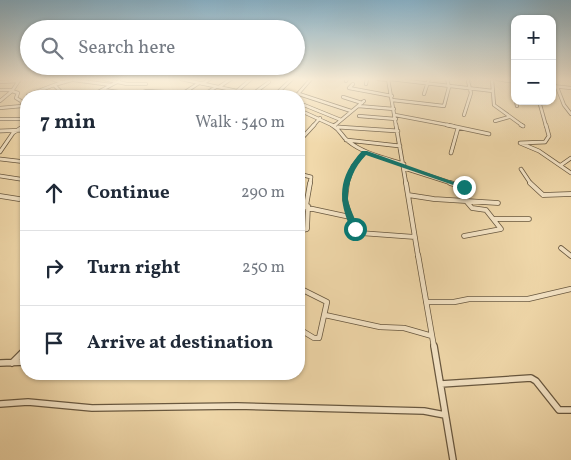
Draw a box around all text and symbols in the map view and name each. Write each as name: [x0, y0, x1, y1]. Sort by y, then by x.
map controls: [511, 15, 556, 105]
button: +: [511, 15, 556, 60]
search box: [20, 20, 305, 75]
icon: search: [38, 34, 66, 62]
text: Search here: [78, 35, 175, 61]
button: −: [511, 60, 556, 105]
text: 7 min: [40, 108, 96, 137]
text: Walk · 540 m: [195, 112, 285, 134]
route end: [453, 176, 476, 199]
icon: ahead: [40, 179, 68, 207]
text: Continue: [87, 180, 170, 206]
text: 290 m: [241, 182, 285, 204]
route start: [344, 218, 367, 241]
icon: right: [40, 254, 68, 282]
text: Turn right: [87, 255, 180, 281]
text: 250 m: [242, 257, 285, 279]
icon: arrive: [40, 329, 68, 357]
text: Arrive at destination: [87, 330, 273, 356]

